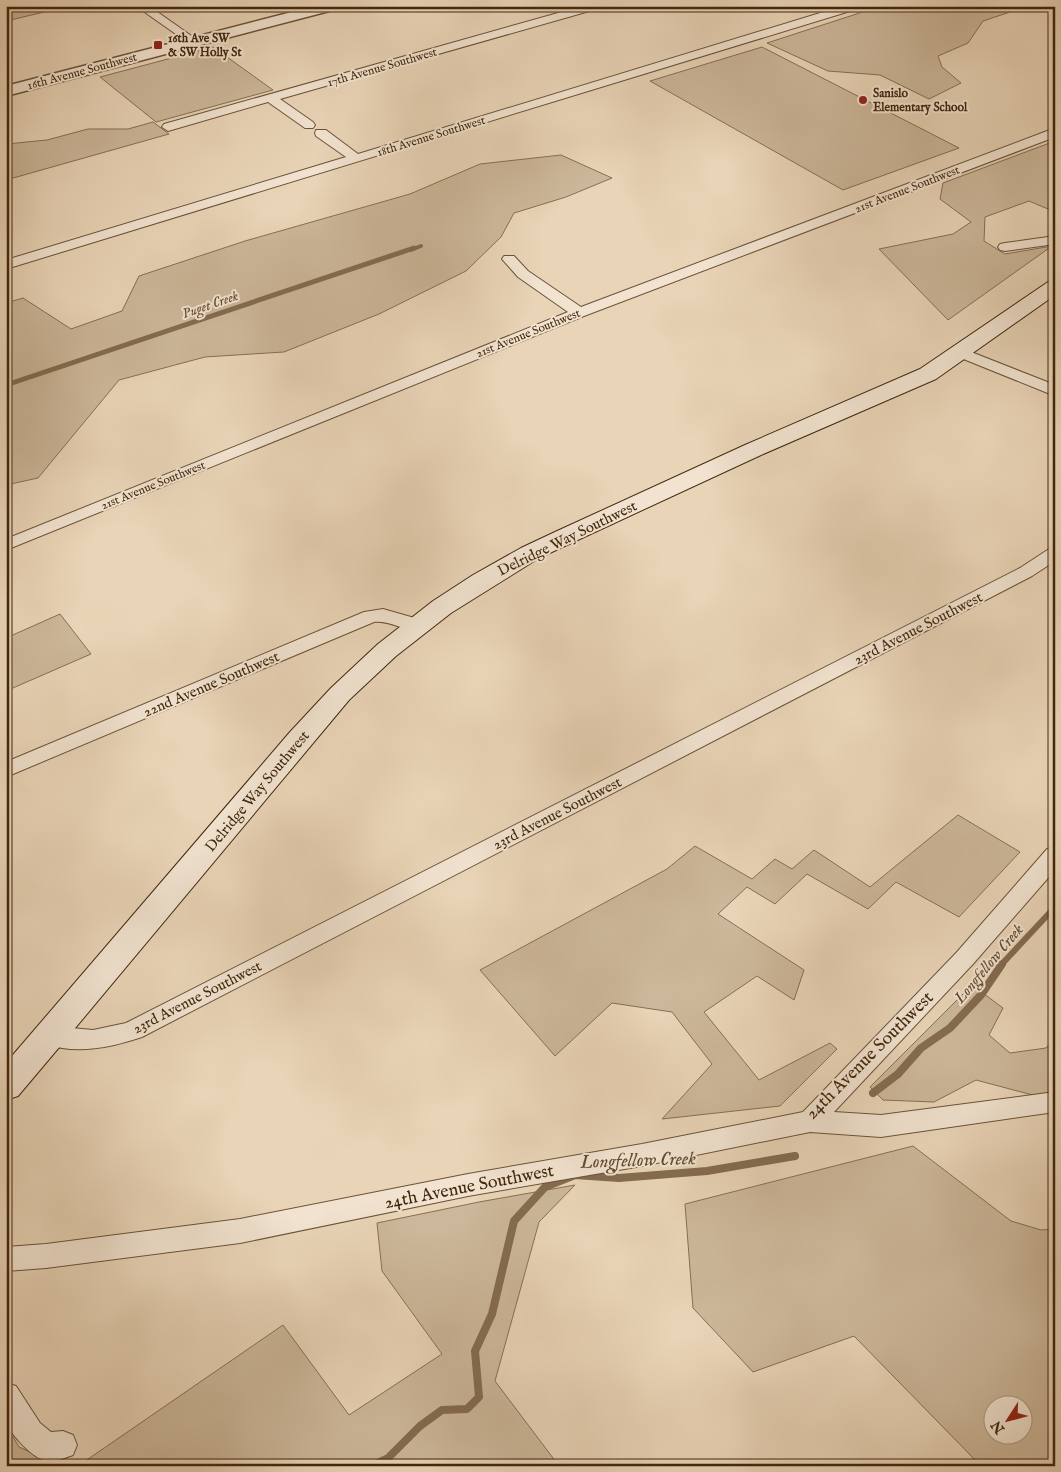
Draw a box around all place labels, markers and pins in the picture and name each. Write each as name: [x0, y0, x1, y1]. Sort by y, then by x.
place label: 16th Ave SW & SW Holly St: [168, 31, 242, 61]
marker: 16th Ave SW & SW Holly St: [152, 39, 164, 51]
place label: Sanislo Elementary School: [873, 86, 968, 116]
marker: Sanislo Elementary School: [857, 94, 869, 106]

